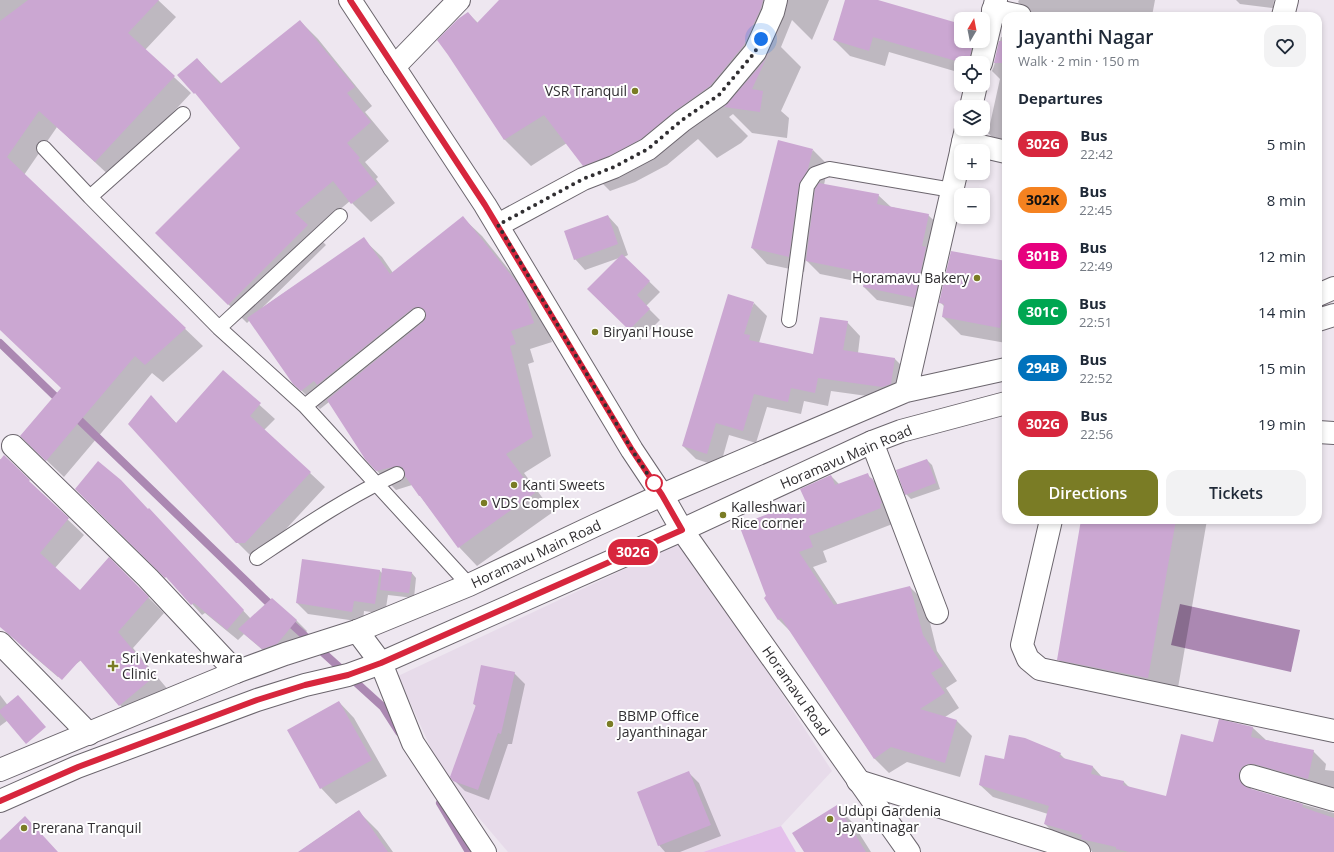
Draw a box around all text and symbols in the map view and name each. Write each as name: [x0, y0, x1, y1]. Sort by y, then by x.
north arrow: [954, 12, 990, 48]
map controls: [954, 12, 990, 224]
text: Jayanthi Nagar: [1018, 24, 1153, 50]
button: heart: [1264, 25, 1306, 67]
your location: [751, 29, 771, 49]
text: Walk · 2 min · 150 m: [1018, 52, 1140, 70]
button: locate: [954, 56, 990, 92]
place label: VSR Tranquil: [545, 81, 627, 100]
marker: VSR Tranquil: [630, 86, 640, 96]
text: Departures: [1018, 88, 1103, 108]
button: layers: [954, 100, 990, 136]
text: Bus: [1080, 125, 1108, 145]
text: 302G: [1026, 134, 1060, 153]
text: 5 min: [1267, 134, 1306, 154]
button: +: [954, 144, 990, 180]
text: 22:42: [1080, 145, 1113, 163]
text: Bus: [1079, 181, 1107, 201]
button: −: [954, 188, 990, 224]
text: 302K: [1026, 190, 1059, 209]
text: 8 min: [1267, 190, 1306, 210]
text: 22:45: [1079, 201, 1112, 219]
text: Bus: [1079, 237, 1107, 257]
text: 301B: [1026, 246, 1059, 265]
text: 12 min: [1258, 246, 1306, 266]
text: 22:49: [1079, 257, 1113, 275]
place label: Horamavu Bakery: [852, 268, 970, 287]
marker: Horamavu Bakery: [972, 273, 982, 283]
text: Bus: [1079, 293, 1106, 313]
text: 301C: [1026, 302, 1059, 321]
text: 14 min: [1258, 302, 1306, 322]
text: 22:51: [1079, 313, 1112, 331]
place label: Biryani House: [603, 322, 694, 341]
marker: Biryani House: [590, 327, 600, 337]
text: Bus: [1079, 349, 1107, 369]
text: 294B: [1026, 358, 1059, 377]
text: 15 min: [1258, 358, 1306, 378]
text: 22:52: [1079, 369, 1113, 387]
text: Bus: [1080, 405, 1108, 425]
text: 302G: [1026, 414, 1060, 433]
text: 19 min: [1258, 414, 1306, 434]
street label: Horamavu Main Road: [777, 420, 915, 493]
text: 22:56: [1080, 425, 1113, 443]
button: Directions: [1018, 470, 1158, 516]
button: Tickets: [1166, 470, 1306, 516]
unlabelled marker: [645, 474, 663, 492]
place label: Kanti Sweets: [522, 475, 605, 494]
marker: Kanti Sweets: [509, 480, 519, 490]
place label: VDS Complex: [492, 493, 580, 512]
place label: Kalleshwari Rice corner: [731, 497, 805, 532]
marker: VDS Complex: [479, 498, 489, 508]
marker: Kalleshwari Rice corner: [718, 510, 728, 520]
street label: Horamavu Main Road: [468, 515, 604, 592]
line badge: 302G: [605, 539, 661, 565]
text: 302G: [616, 542, 650, 561]
street label: Horamavu Road: [758, 642, 834, 739]
place label: Sri Venkateshwara Clinic: [122, 648, 243, 683]
marker: Sri Venkateshwara Clinic: [107, 660, 119, 672]
place label: BBMP Office Jayanthinagar: [616, 706, 708, 741]
marker: BBMP Office Jayanthinagar: [605, 719, 615, 729]
place label: Udupi Gardenia Jayantinagar: [836, 801, 941, 836]
marker: Udupi Gardenia Jayantinagar: [825, 814, 835, 824]
place label: Prerana Tranquil: [32, 818, 142, 837]
marker: Prerana Tranquil: [19, 823, 29, 833]

